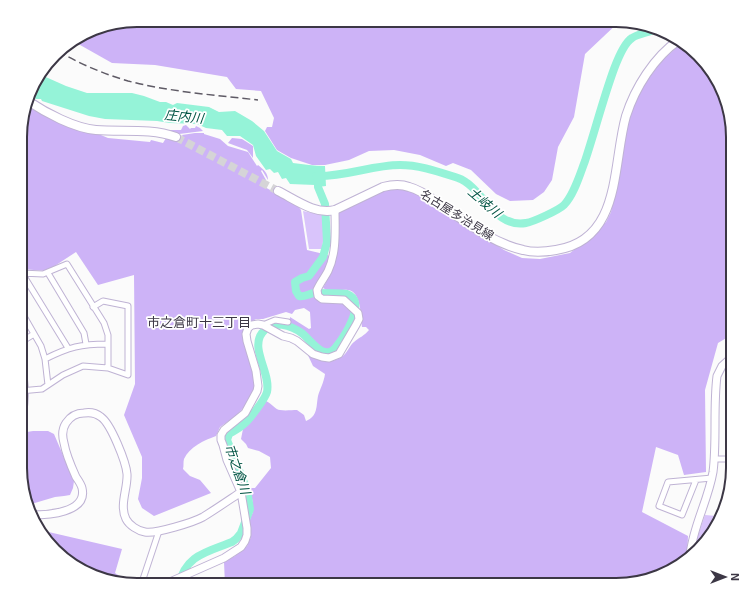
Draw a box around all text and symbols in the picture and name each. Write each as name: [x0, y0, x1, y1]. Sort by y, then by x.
water label: 庄内川: [164, 106, 206, 126]
water label: 土岐川: [465, 183, 506, 222]
street label: 名古屋多治見線: [418, 186, 497, 242]
district label: 市之倉町十三丁目: [147, 314, 251, 330]
water label: 市之倉川: [222, 442, 255, 498]
north arrow: [705, 557, 745, 597]
text: N: [729, 573, 742, 581]

